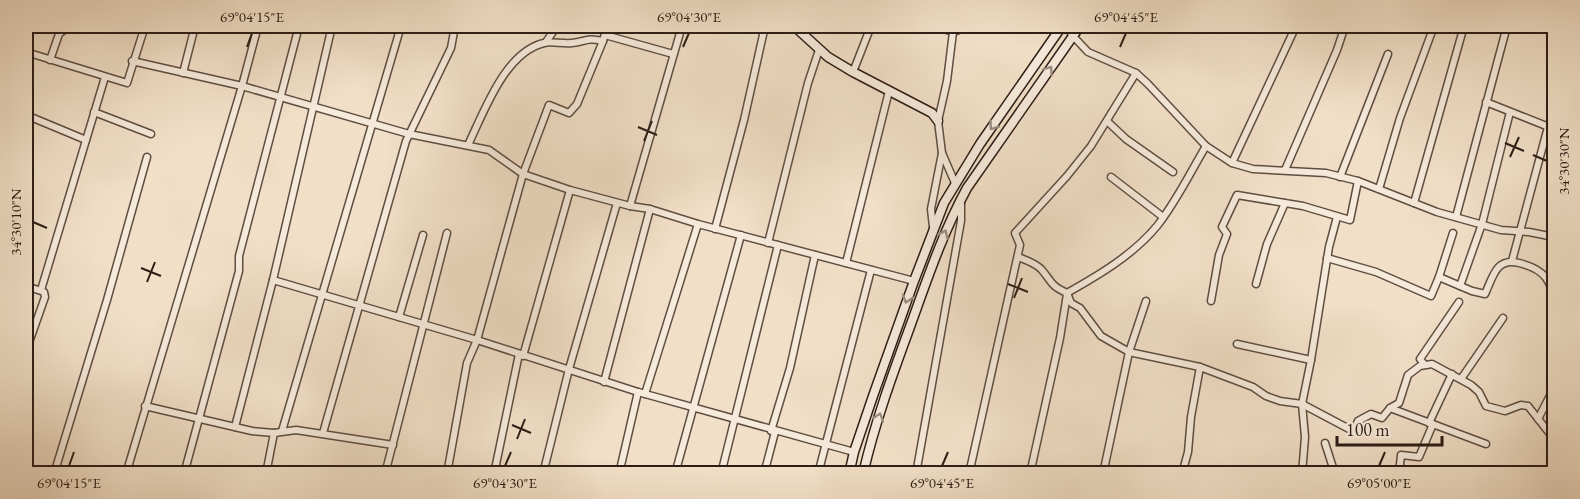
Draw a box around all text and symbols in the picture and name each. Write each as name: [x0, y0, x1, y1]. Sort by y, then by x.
text: 69°04'15"E: [220, 7, 285, 26]
text: 69°04'30"E: [657, 7, 722, 26]
text: 69°04'45"E: [1094, 7, 1159, 26]
one-way arrow: [1042, 65, 1053, 76]
one-way arrow: [990, 119, 1001, 130]
text: 34°30'30"N: [1554, 127, 1573, 195]
text: 34°30'10"N: [6, 188, 25, 256]
one-way arrow: [937, 229, 949, 240]
one-way arrow: [901, 293, 914, 304]
scale bar: [1337, 409, 1442, 447]
one-way arrow: [871, 412, 884, 423]
text: 100 m: [1346, 418, 1390, 441]
text: 69°04'15"E: [37, 473, 102, 492]
text: 69°04'30"E: [473, 473, 538, 492]
text: 69°04'45"E: [910, 473, 975, 492]
text: 69°05'00"E: [1347, 473, 1412, 492]

